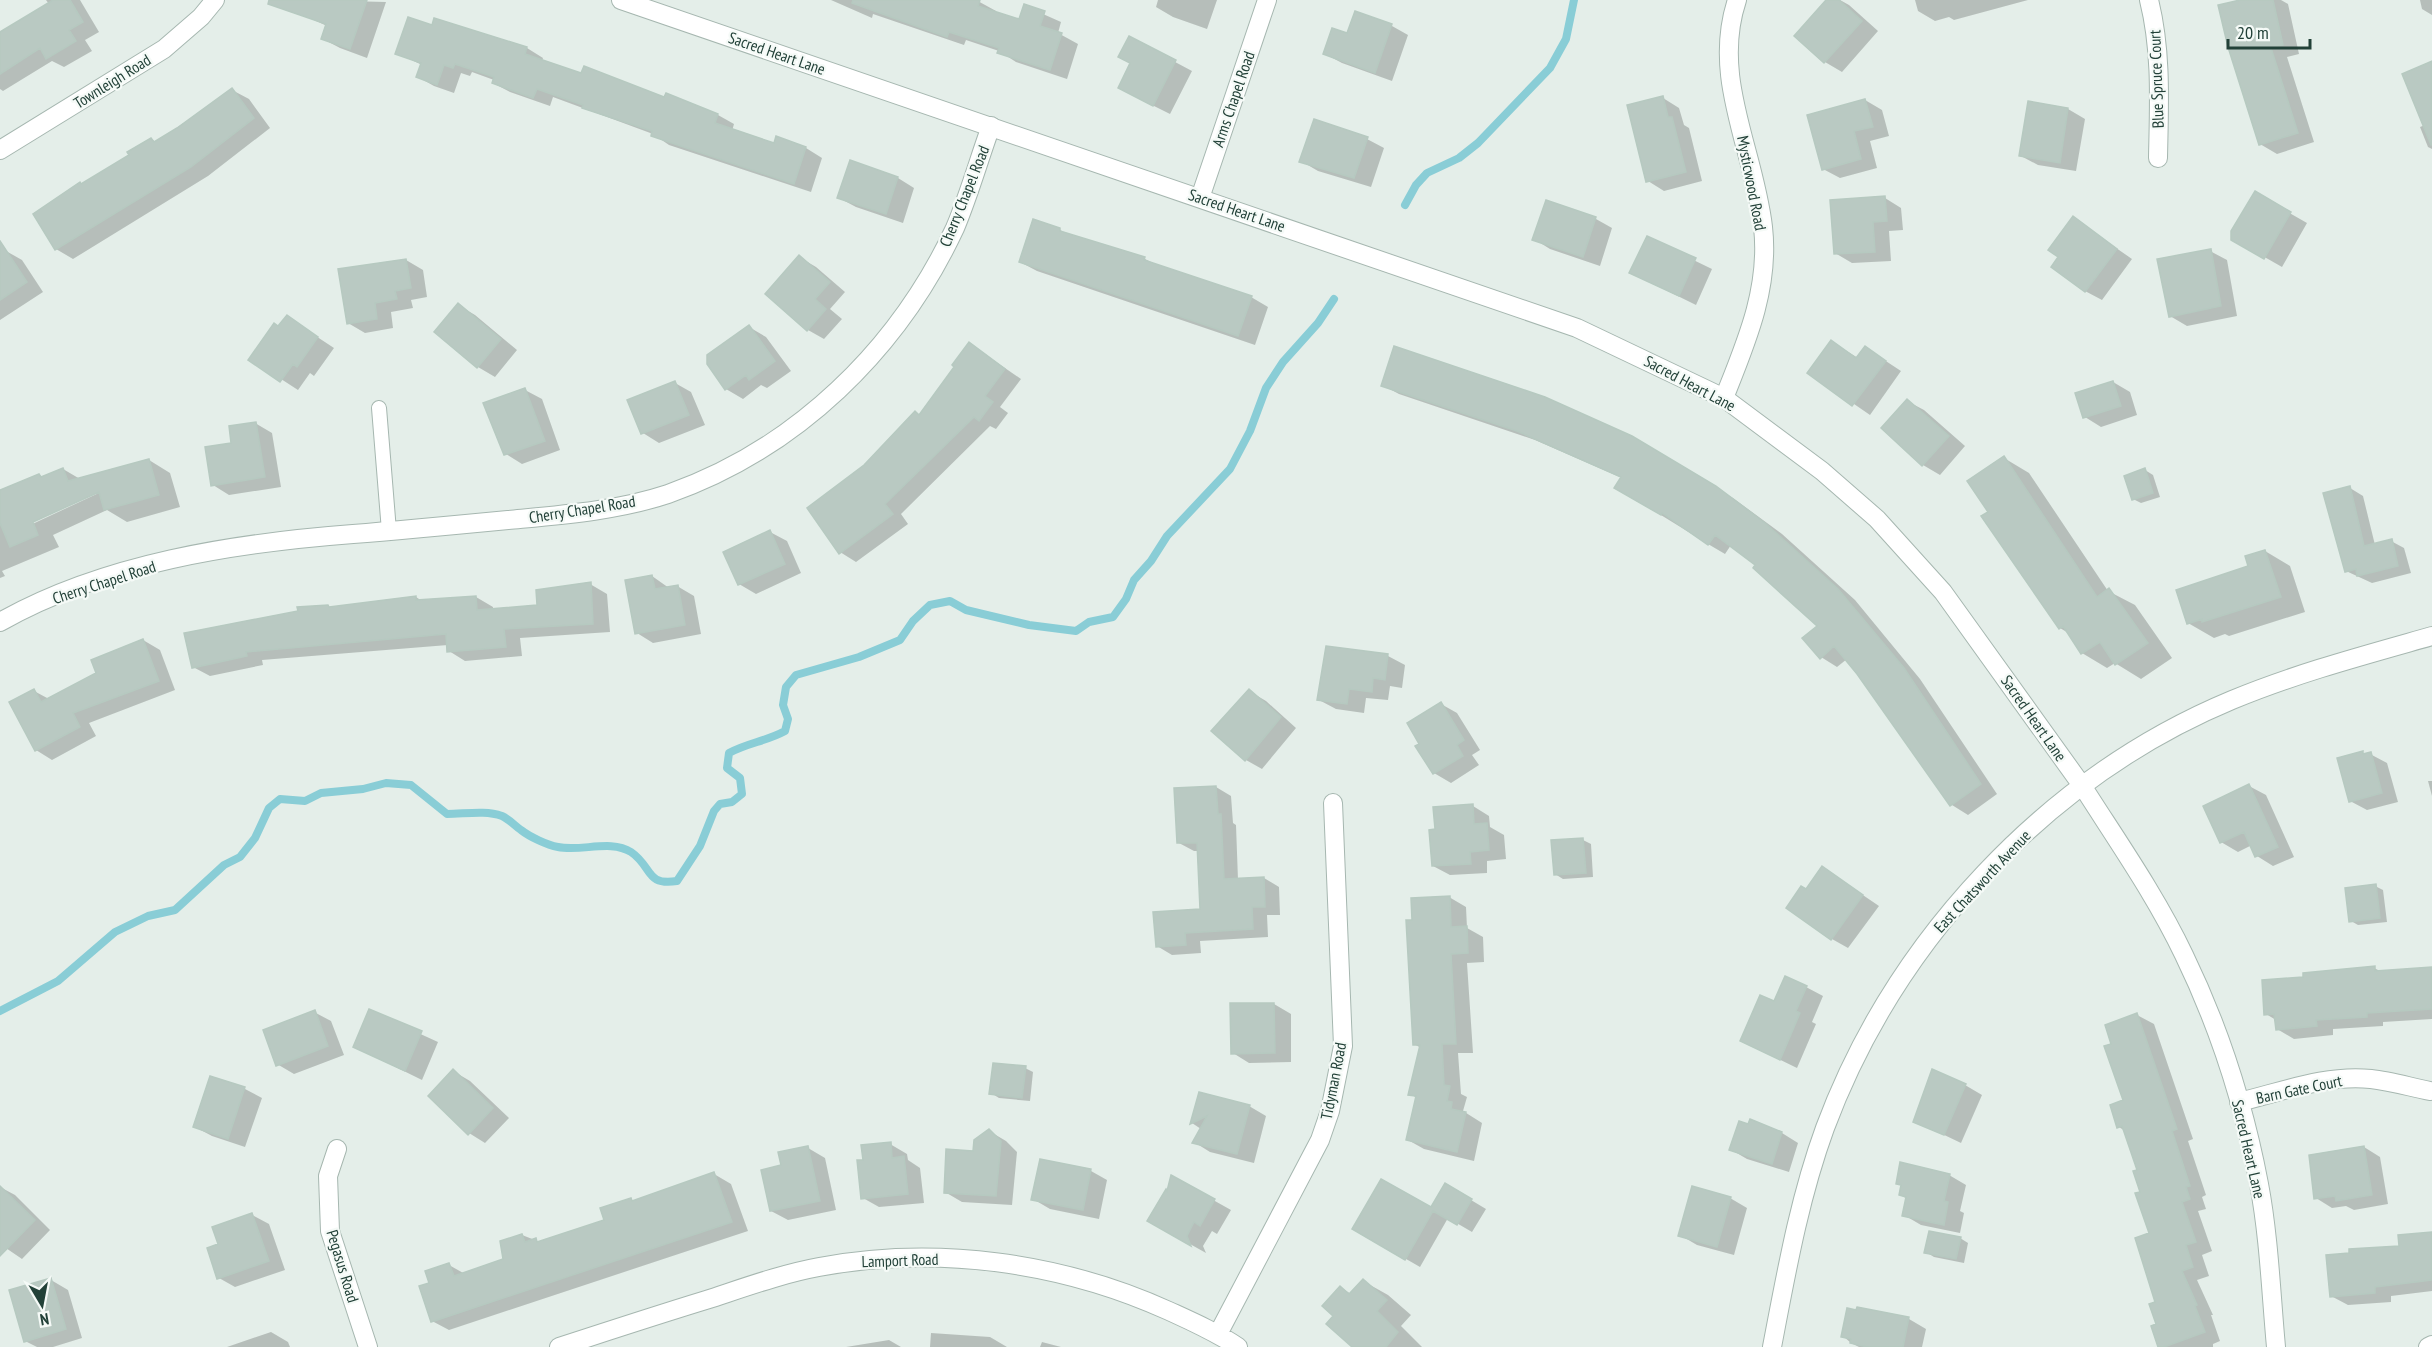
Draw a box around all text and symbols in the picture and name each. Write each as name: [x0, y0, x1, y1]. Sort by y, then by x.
scale bar: [2228, 12, 2310, 50]
text: 20 m: [2237, 21, 2269, 44]
street label: Sacred Heart Lane: [726, 27, 828, 79]
street label: Blue Spruce Court: [2144, 29, 2168, 129]
street label: Arms Chapel Road: [1207, 48, 1259, 149]
street label: Townleigh Road: [70, 49, 154, 113]
street label: Mysticwood Road: [1733, 134, 1771, 232]
street label: Cherry Chapel Road: [935, 142, 993, 250]
street label: Sacred Heart Lane: [1186, 184, 1288, 236]
street label: Sacred Heart Lane: [1641, 350, 1739, 416]
street label: Cherry Chapel Road: [527, 491, 637, 527]
street label: Cherry Chapel Road: [50, 556, 158, 608]
street label: Sacred Heart Lane: [1997, 671, 2071, 765]
street label: East Chatsworth Avenue: [1929, 826, 2035, 936]
street label: Tidyman Road: [1316, 1041, 1350, 1121]
street label: Barn Gate Court: [2254, 1070, 2344, 1108]
street label: Sacred Heart Lane: [2228, 1098, 2270, 1200]
street label: Pegasus Road: [322, 1227, 364, 1305]
street label: Lamport Road: [861, 1249, 939, 1271]
north arrow: [12, 1275, 72, 1335]
text: N: [39, 1309, 51, 1330]

